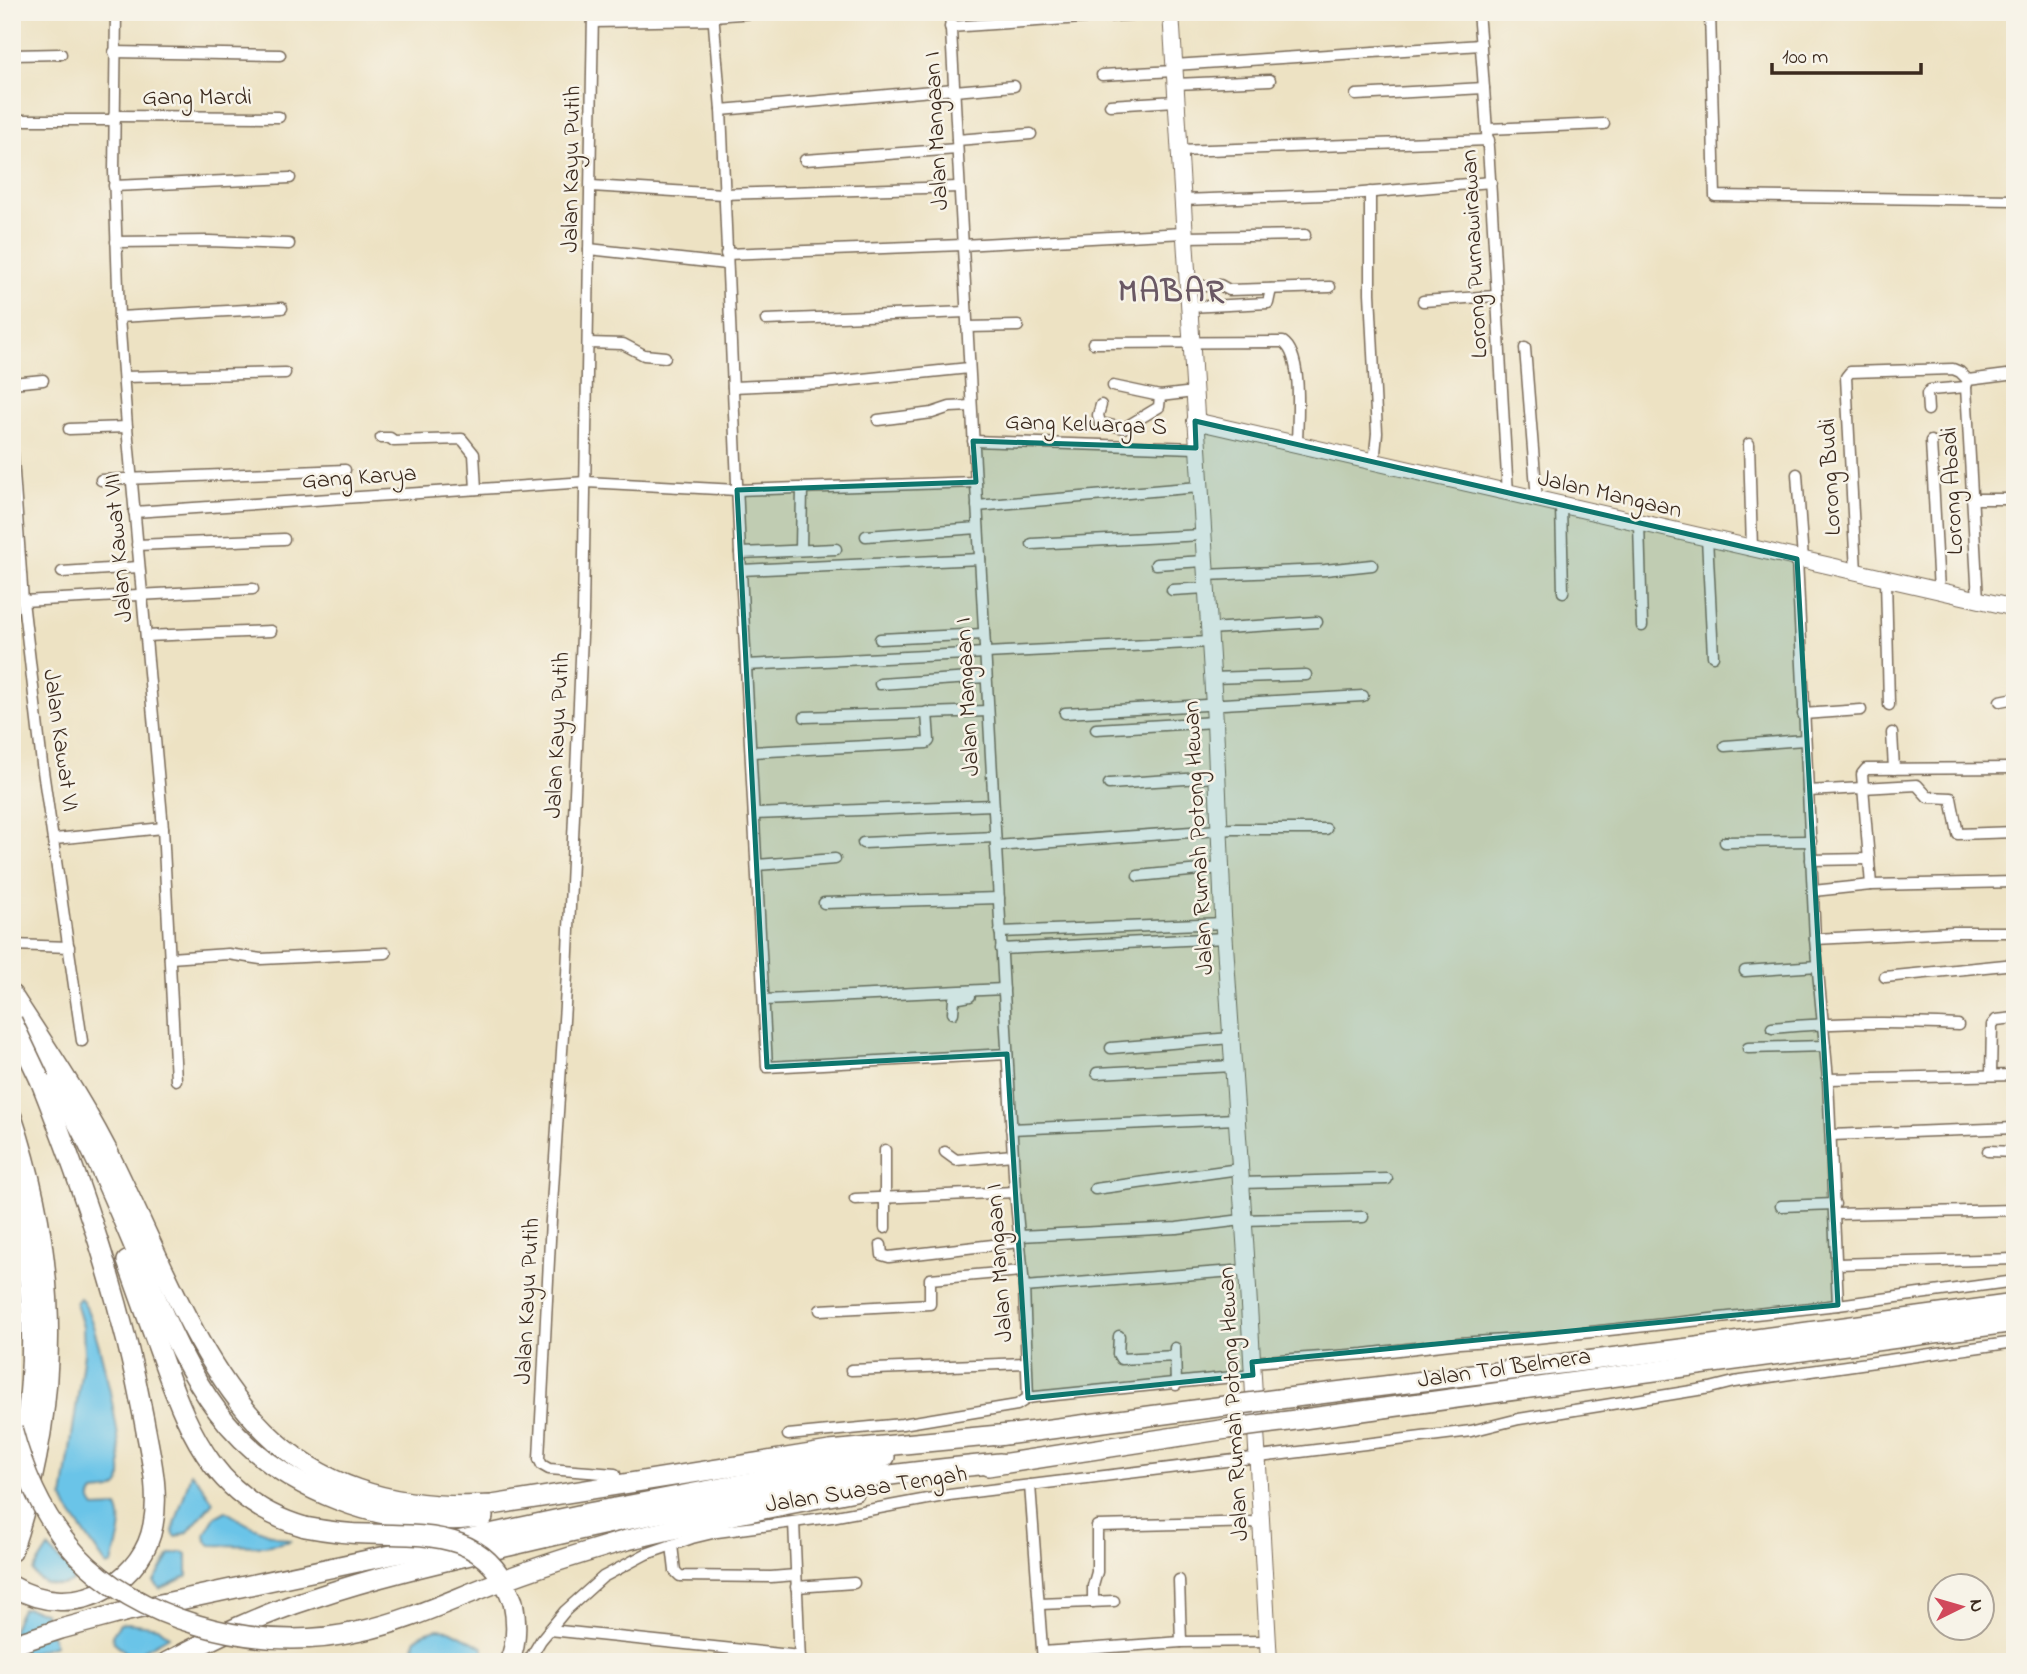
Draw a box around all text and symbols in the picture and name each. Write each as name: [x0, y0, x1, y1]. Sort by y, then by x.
scale bar: [1772, 32, 1920, 76]
text: 100 m: [1782, 43, 1828, 73]
street label: Jalan Mangaan I: [916, 51, 959, 211]
street label: Gang Mardi: [142, 81, 252, 116]
street label: Jalan Kayu Putih: [554, 85, 592, 253]
street label: Lorong Purnawirawan: [1453, 148, 1498, 359]
district label: MABAR: [1118, 270, 1226, 317]
street label: Gang Keluarga S: [1004, 405, 1168, 446]
street label: Lorong Budi: [1811, 417, 1852, 536]
street label: Lorong Abadi: [1933, 426, 1974, 556]
street label: Gang Karya: [301, 457, 418, 501]
street label: Jalan Mangaan: [1534, 462, 1685, 529]
street label: Jalan Kawat VII: [96, 472, 143, 624]
street label: Jalan Mangaan I: [947, 617, 990, 777]
street label: Jalan Kayu Putih: [537, 651, 581, 819]
street label: Jalan Kawat VI: [32, 667, 87, 814]
street label: Jalan Rumah Potong Hewan: [1175, 700, 1224, 976]
street label: Jalan Mangaan I: [977, 1182, 1023, 1343]
street label: Jalan Kayu Putih: [507, 1217, 551, 1385]
street label: Jalan Rumah Potong Hewan: [1210, 1266, 1259, 1542]
street label: Jalan Tol Belmera: [1415, 1340, 1593, 1399]
street label: Jalan Suasa Tengah: [763, 1457, 970, 1524]
north arrow: [1926, 1572, 1996, 1642]
text: N: [1961, 1598, 1989, 1613]

